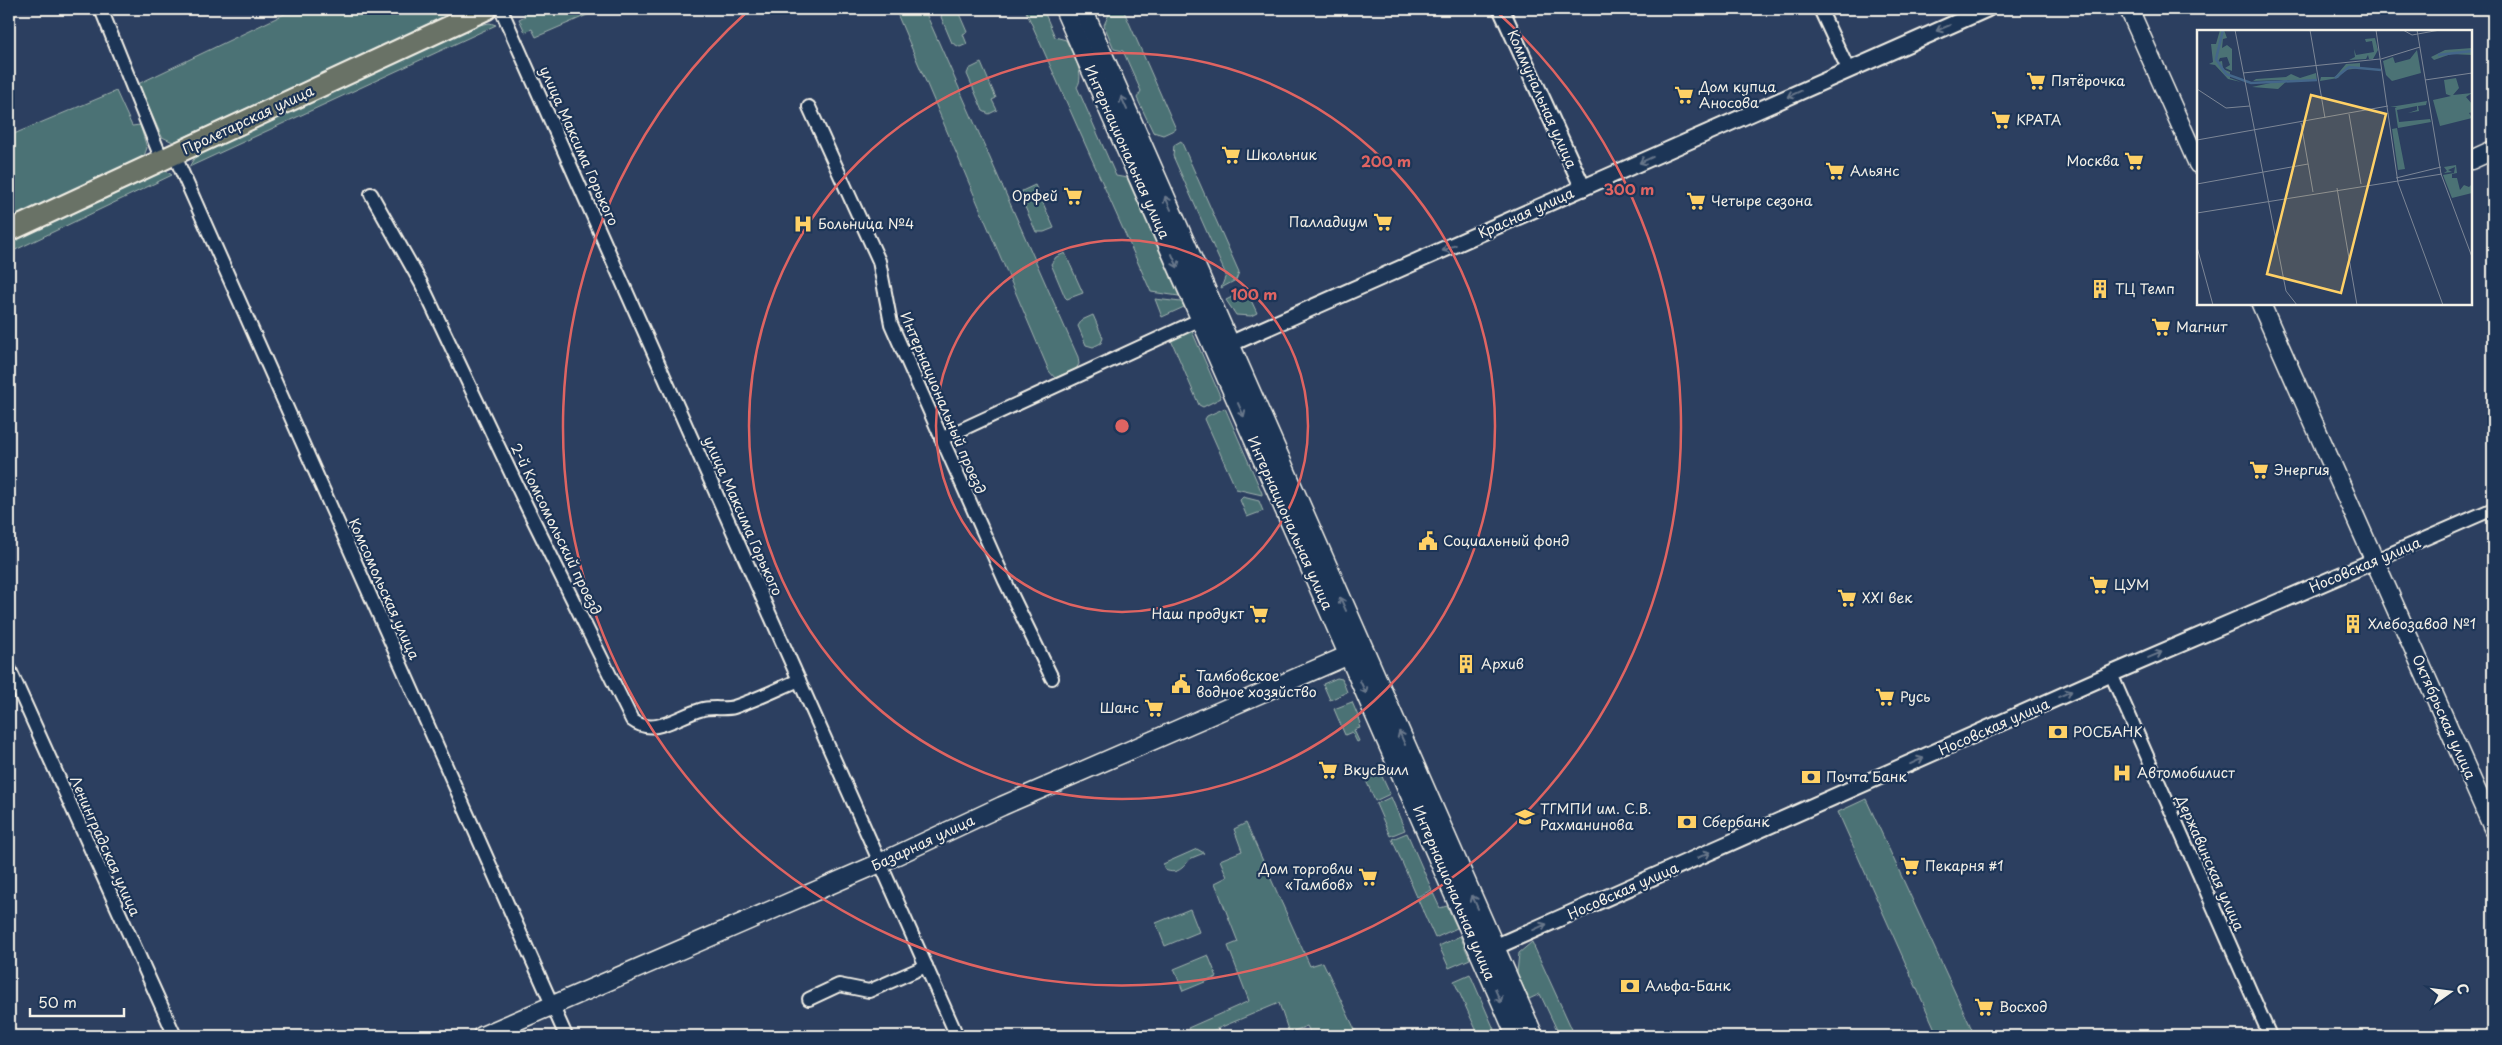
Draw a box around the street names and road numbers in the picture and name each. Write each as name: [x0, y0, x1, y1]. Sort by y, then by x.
street label: Коммунальная улица: [1502, 26, 1583, 172]
street label: Интернациональная улица: [1080, 62, 1175, 242]
street label: улица Максима Горького: [535, 63, 624, 229]
street label: Пролетарская улица: [179, 80, 317, 159]
street label: Красная улица: [1475, 182, 1577, 243]
street label: Интернациональный проезд: [895, 308, 991, 497]
street label: улица Максима Горького: [699, 433, 788, 599]
street label: Интернациональная улица: [1243, 433, 1338, 613]
street label: 2-й Комсомольский проезд: [506, 439, 607, 618]
street label: Комсомольская улица: [344, 515, 425, 663]
street label: Носовская улица: [2306, 531, 2424, 598]
street label: Октябрьская улица: [2407, 651, 2482, 783]
street label: Носовская улица: [1935, 693, 2053, 760]
street label: Ленинградская улица: [65, 772, 146, 919]
street label: Державинская улица: [2171, 791, 2250, 934]
street label: Интернациональная улица: [1408, 802, 1501, 984]
street label: Базарная улица: [868, 809, 978, 876]
street label: Носовская улица: [1564, 857, 1682, 924]

